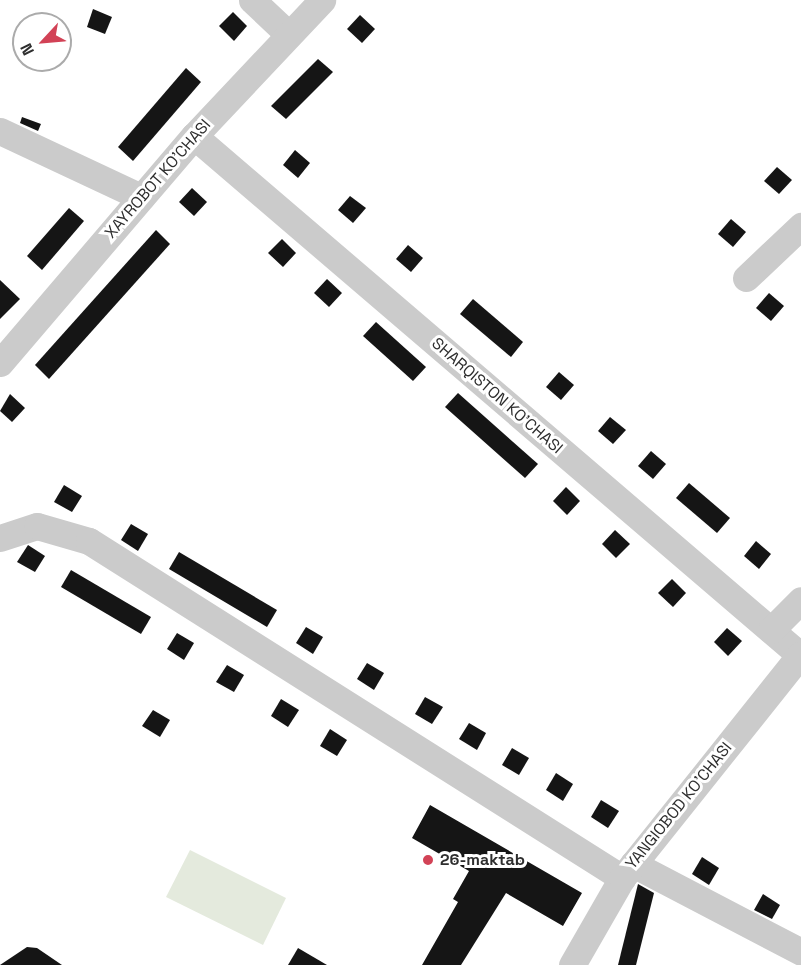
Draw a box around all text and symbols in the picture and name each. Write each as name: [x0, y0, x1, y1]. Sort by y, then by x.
north arrow: [12, 12, 72, 72]
text: N: [15, 40, 39, 59]
street label: XAYROBOT KO'CHASI: [101, 115, 215, 243]
street label: SHARQISTON KO'CHASI: [428, 334, 566, 458]
street label: YANGIOBOD KO'CHASI: [622, 739, 736, 873]
place label: 26-maktab: [440, 850, 525, 870]
marker: 26-maktab: [421, 853, 435, 867]

